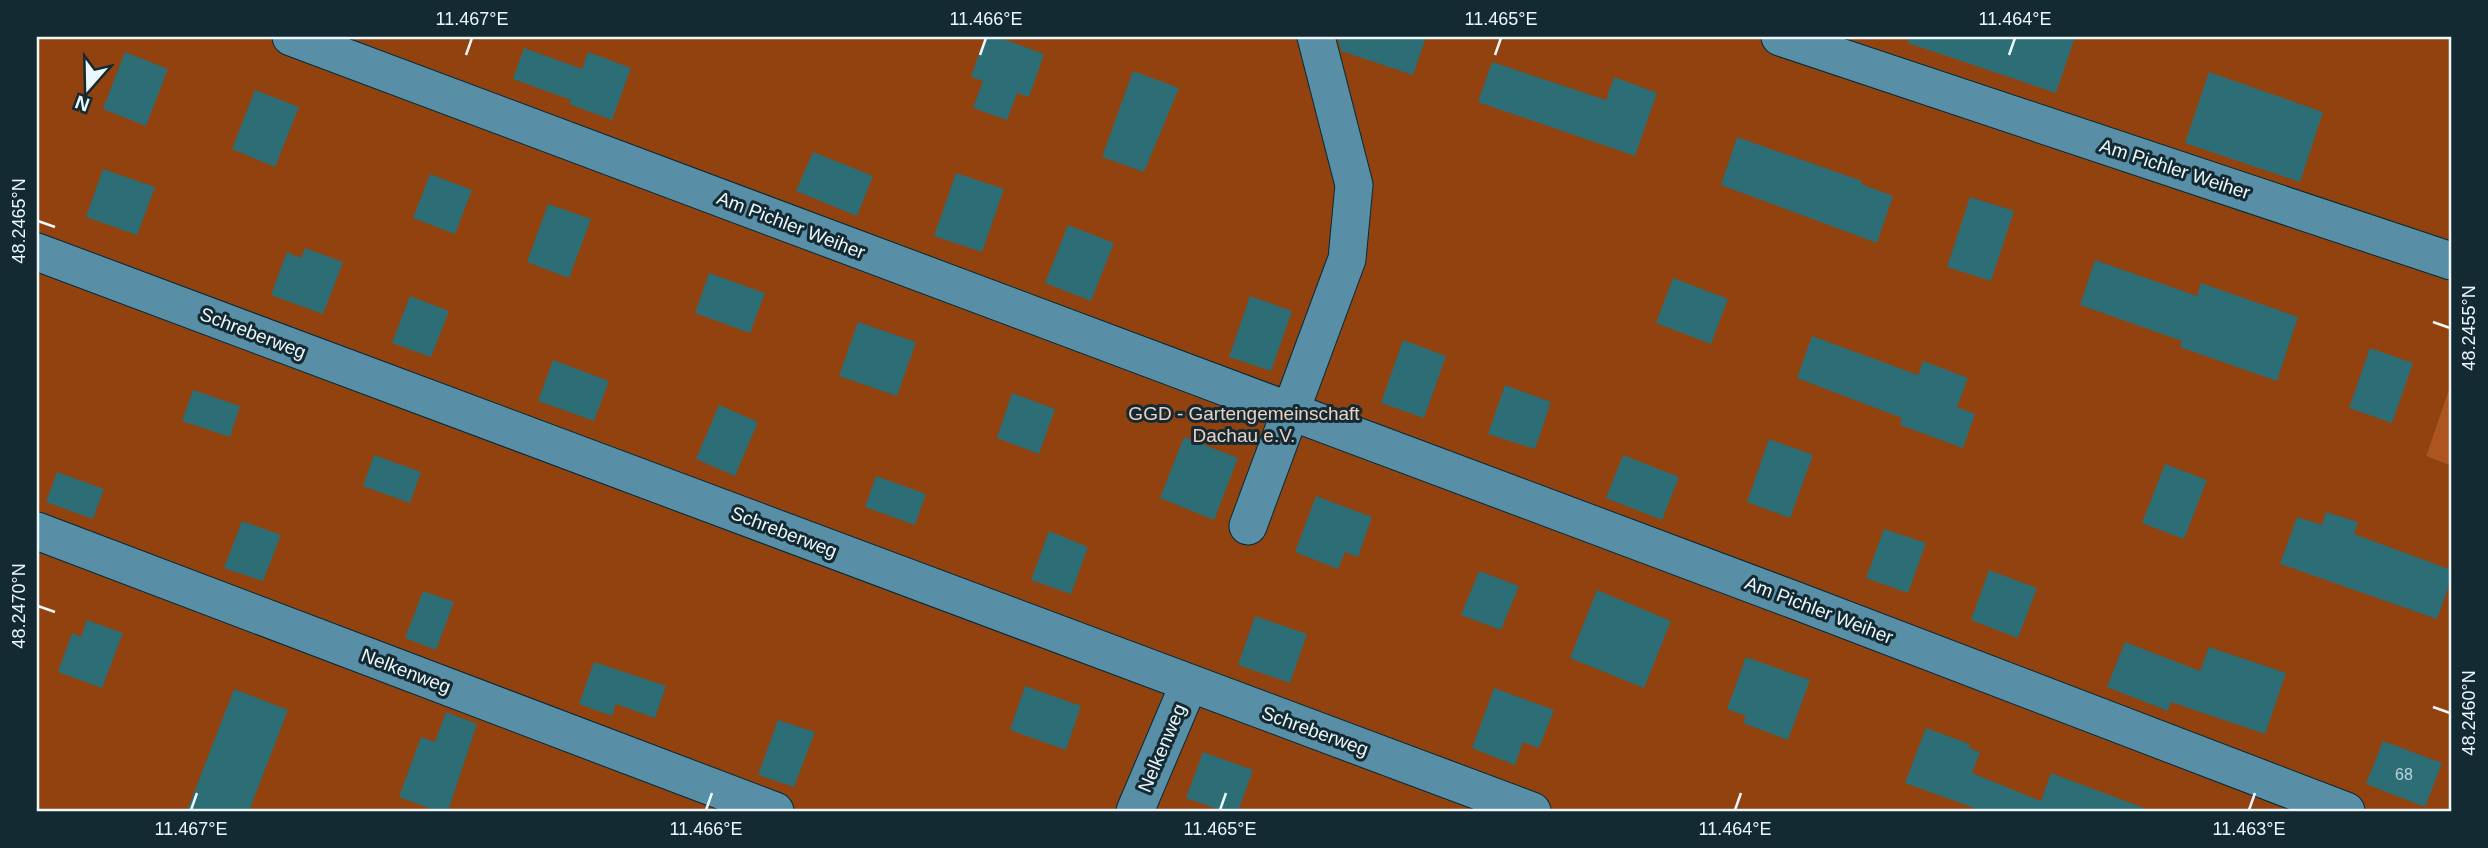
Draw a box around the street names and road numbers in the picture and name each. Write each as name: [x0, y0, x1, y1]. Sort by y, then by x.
street label: Am Pichler Weiher: [2097, 135, 2254, 203]
street label: Am Pichler Weiher: [714, 187, 869, 263]
street label: Schreberweg: [197, 303, 309, 363]
street label: Schreberweg: [728, 502, 840, 562]
street label: Am Pichler Weiher: [1742, 572, 1897, 648]
street label: Nelkenweg: [358, 644, 454, 698]
street label: Nelkenweg: [1134, 701, 1190, 795]
street label: Schreberweg: [1259, 702, 1371, 760]

